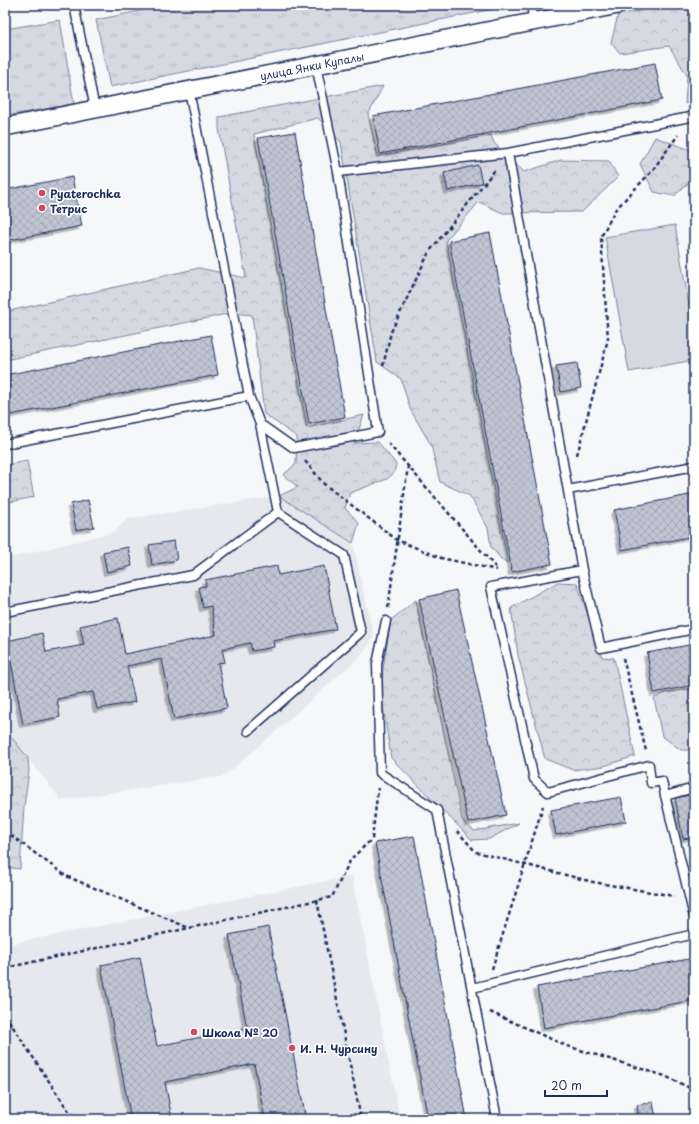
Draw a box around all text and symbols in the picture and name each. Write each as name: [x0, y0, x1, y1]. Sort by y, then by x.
street label: улица Янки Купалы: [258, 48, 366, 84]
place label: Pyaterochka: [50, 185, 122, 202]
marker: Pyaterochka: [37, 188, 47, 198]
place label: Тетрис: [50, 200, 87, 217]
marker: Тетрис: [37, 203, 47, 213]
place label: Школа № 20: [202, 1024, 278, 1041]
marker: Школа № 20: [189, 1027, 199, 1037]
place label: И. Н. Чурсину: [300, 1040, 378, 1057]
marker: И. Н. Чурсину: [287, 1043, 297, 1053]
scale bar: [545, 1072, 607, 1098]
text: 20 m: [551, 1076, 582, 1094]

